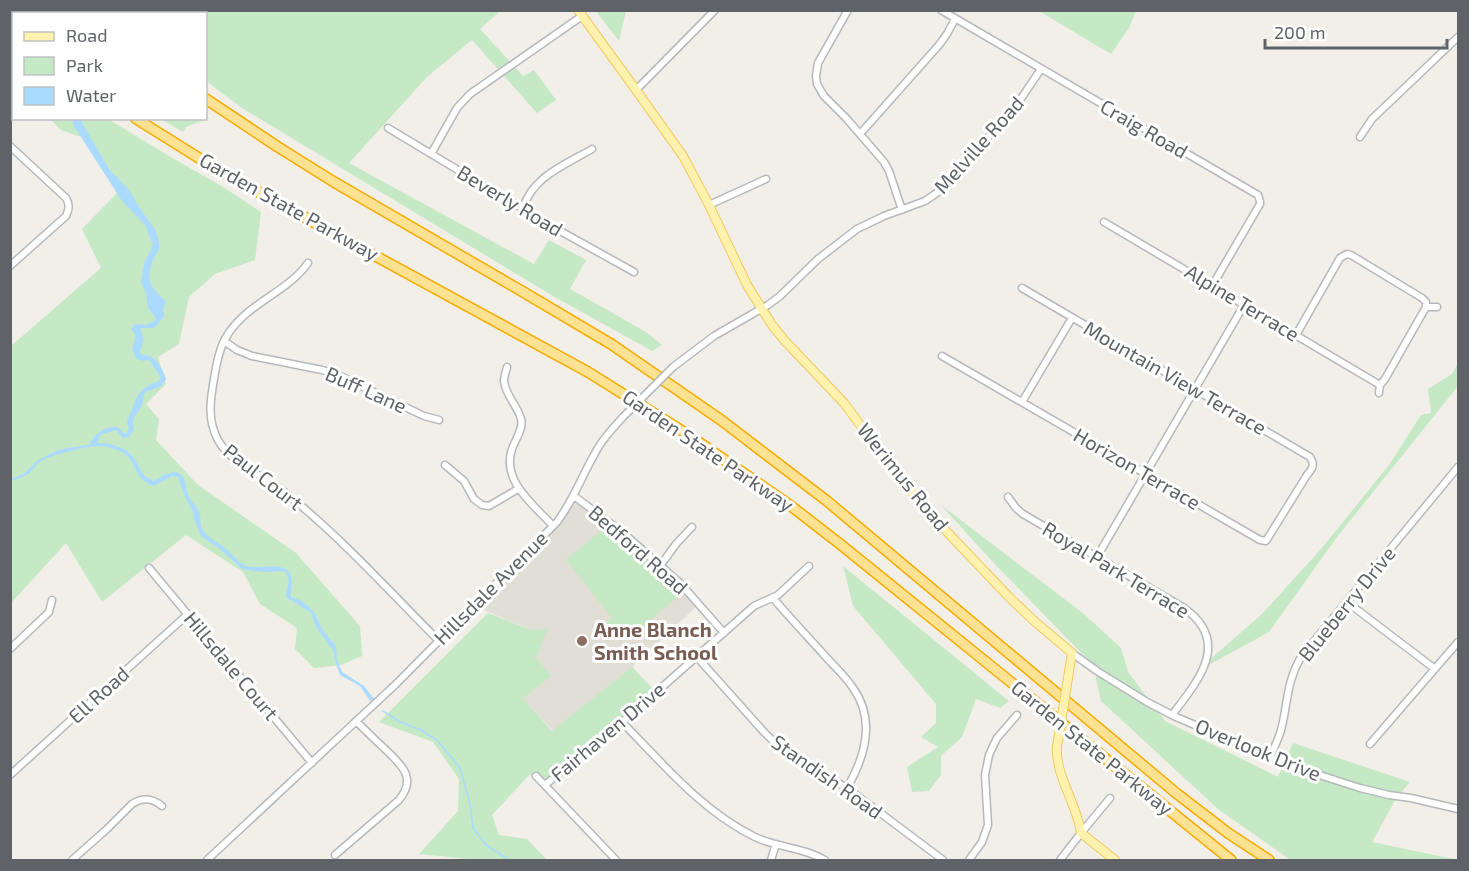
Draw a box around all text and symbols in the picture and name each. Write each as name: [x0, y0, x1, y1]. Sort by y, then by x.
legend: [12, 12, 207, 120]
scale bar: [1265, 12, 1446, 50]
text: 200 m: [1274, 21, 1326, 43]
text: Road: [66, 24, 107, 46]
text: Park: [66, 54, 103, 76]
text: Water: [66, 84, 116, 106]
street label: Melville Road: [928, 91, 1028, 198]
street label: Craig Road: [1096, 93, 1193, 163]
street label: Garden State Parkway: [196, 147, 384, 266]
street label: Beverly Road: [454, 159, 567, 241]
street label: Alpine Terrace: [1181, 259, 1304, 346]
street label: Mountain View Terrace: [1080, 315, 1271, 439]
street label: Buff Lane: [322, 361, 411, 418]
street label: Garden State Parkway: [619, 384, 799, 517]
street label: Werimus Road: [853, 418, 955, 535]
street label: Horizon Terrace: [1070, 422, 1205, 514]
street label: Paul Court: [219, 438, 308, 515]
street label: Bedford Road: [584, 500, 693, 599]
street label: Royal Park Terrace: [1039, 516, 1194, 622]
street label: Hillsdale Avenue: [429, 526, 552, 649]
street label: Blueberry Drive: [1293, 541, 1400, 666]
street label: Hillsdale Court: [180, 606, 284, 725]
place label: Anne Blanch Smith School: [594, 617, 718, 664]
marker: Anne Blanch Smith School: [575, 634, 589, 648]
street label: Ell Road: [63, 661, 134, 728]
street label: Garden State Parkway: [1007, 675, 1179, 820]
street label: Fairhaven Drive: [545, 677, 669, 786]
street label: Overlook Drive: [1192, 713, 1325, 785]
street label: Standish Road: [767, 729, 888, 823]

